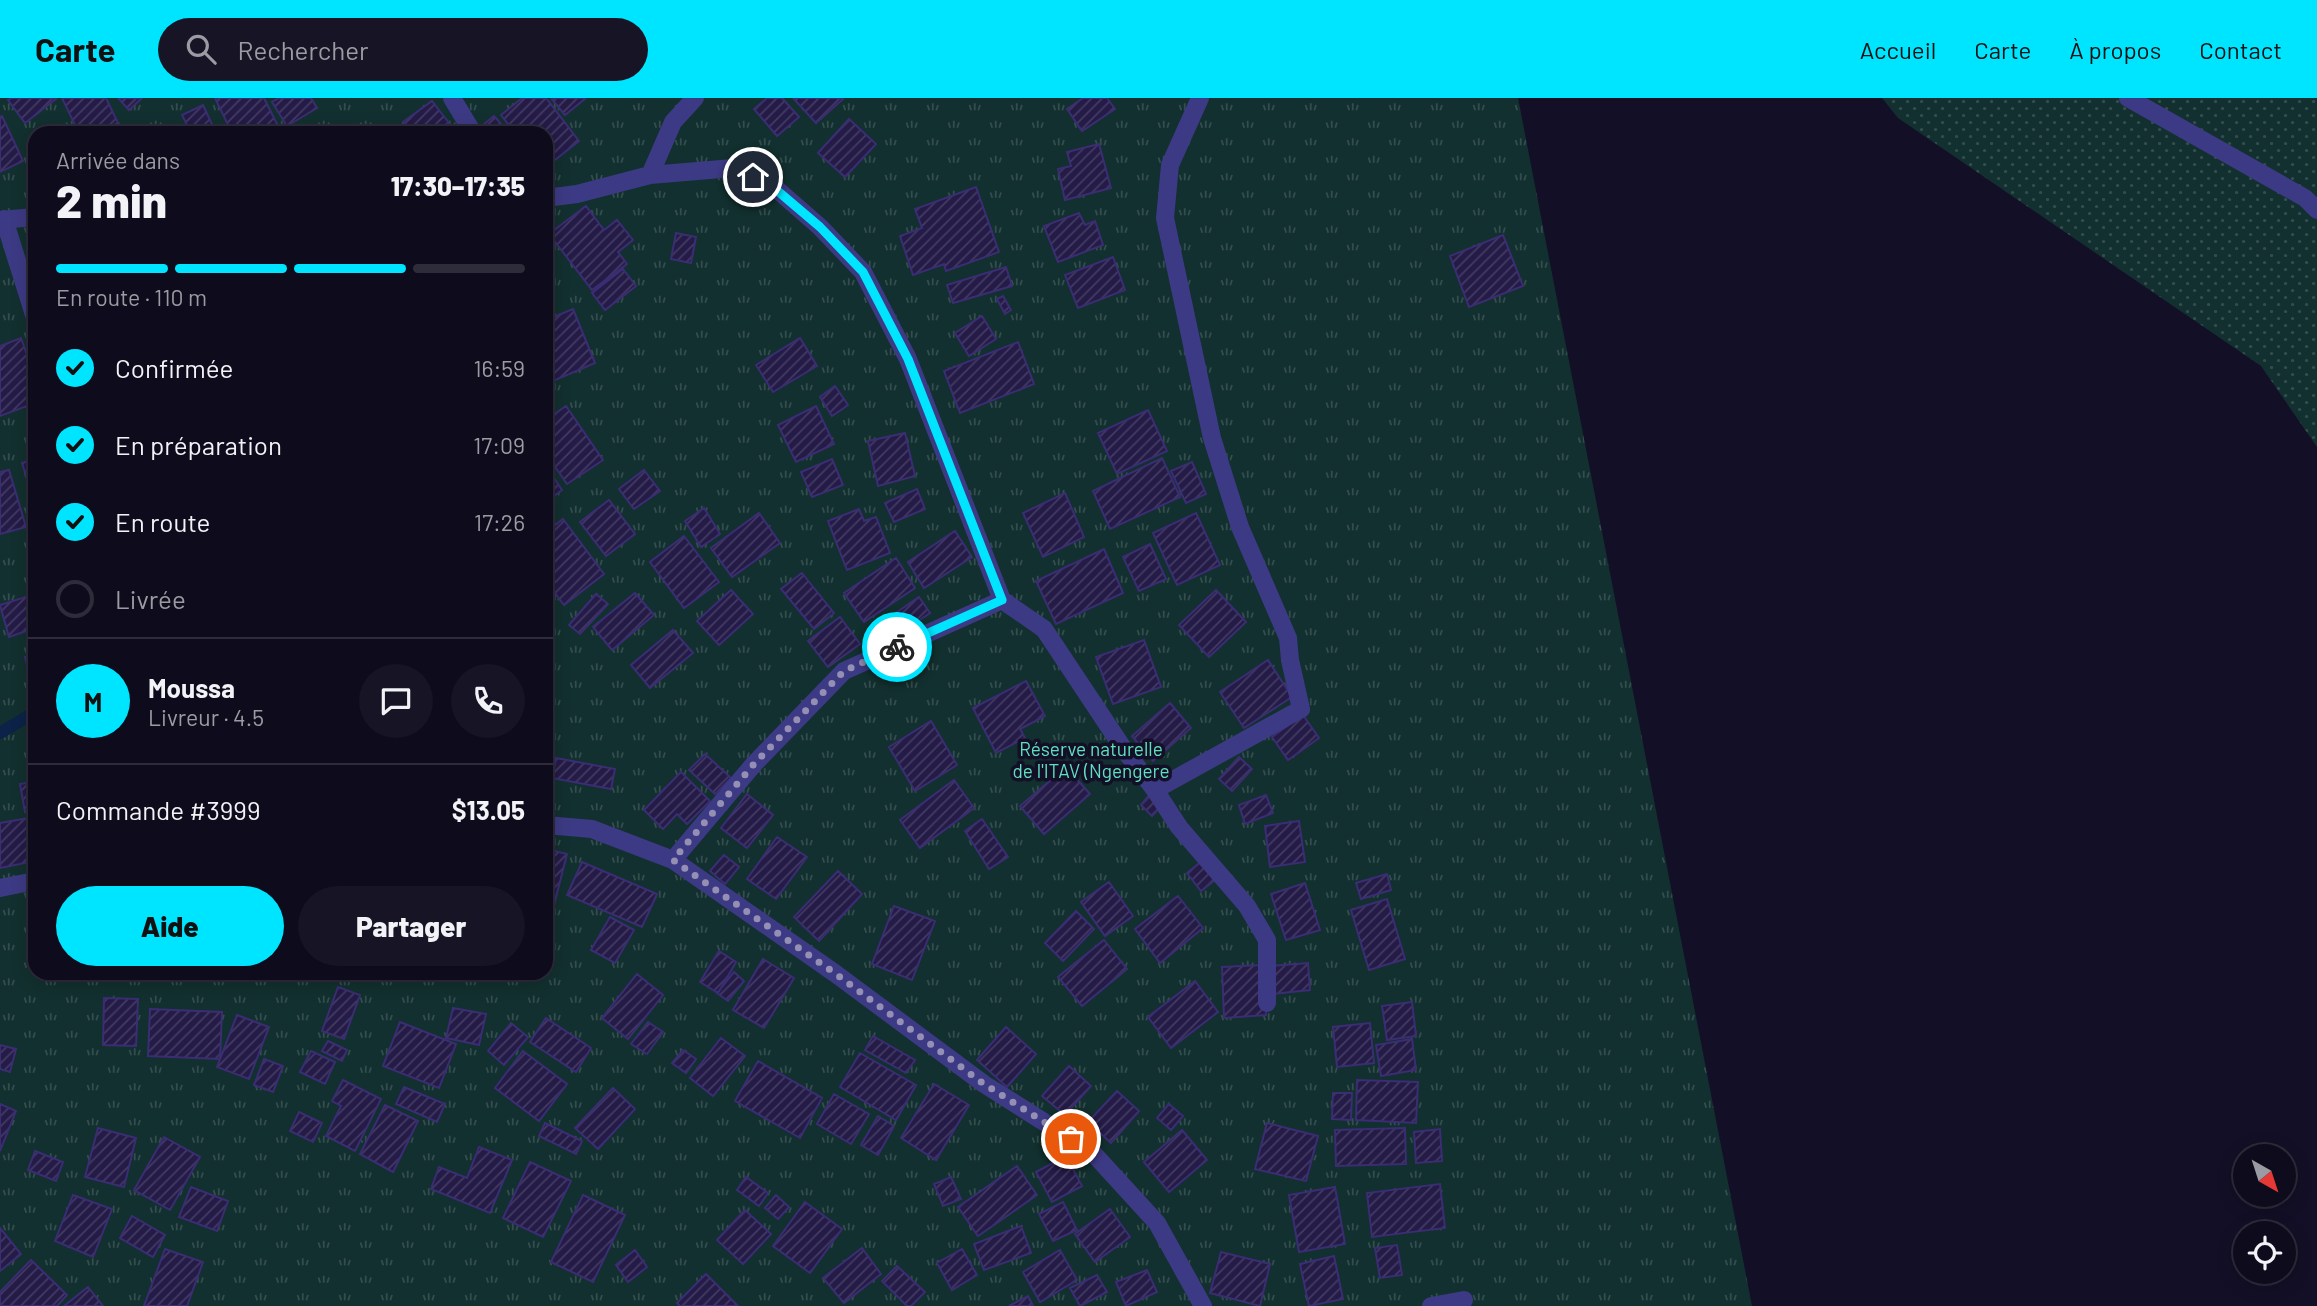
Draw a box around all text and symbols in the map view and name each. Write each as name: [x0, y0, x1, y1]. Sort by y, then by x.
search box: [158, 18, 648, 81]
text: Carte: [35, 29, 116, 69]
icon: search: [182, 30, 220, 68]
text: Rechercher: [238, 34, 368, 65]
text: Accueil: [1860, 35, 1936, 64]
text: Carte: [1974, 35, 2031, 64]
text: À propos: [2069, 35, 2161, 64]
text: Contact: [2199, 35, 2282, 64]
text: Arrivée dans: [56, 146, 180, 174]
pin: [723, 147, 783, 207]
icon: home: [734, 158, 772, 196]
text: 17:30–17:35: [391, 170, 525, 201]
text: 2 min: [56, 172, 167, 227]
text: En route · 110 m: [56, 283, 207, 311]
icon: check: [56, 349, 94, 387]
text: Confirmée: [115, 352, 233, 383]
text: 16:59: [474, 354, 525, 382]
icon: check: [56, 426, 94, 464]
text: En préparation: [115, 429, 282, 460]
text: 17:09: [473, 431, 525, 459]
icon: check: [56, 503, 94, 541]
text: En route: [115, 506, 210, 537]
text: 17:26: [474, 508, 525, 536]
text: Livrée: [115, 583, 186, 614]
courier: [862, 612, 932, 682]
icon: bike: [878, 628, 916, 666]
button: chat: [359, 664, 433, 738]
button: phone: [451, 664, 525, 738]
text: Moussa: [148, 672, 235, 703]
text: M: [84, 686, 102, 717]
text: Livreur · 4.5: [148, 703, 264, 731]
park label: Réserve naturelle de l'ITAV (Ngengere: [1012, 737, 1170, 782]
text: Commande #3999: [56, 794, 260, 825]
text: $13.05: [452, 794, 525, 825]
button: Aide: [56, 886, 284, 966]
button: Partager: [298, 886, 525, 966]
pin: [1041, 1109, 1101, 1169]
icon: bag: [1052, 1120, 1090, 1158]
north arrow: [2233, 1144, 2296, 1208]
map controls: [2233, 1144, 2296, 1284]
button: locate: [2233, 1221, 2296, 1284]

